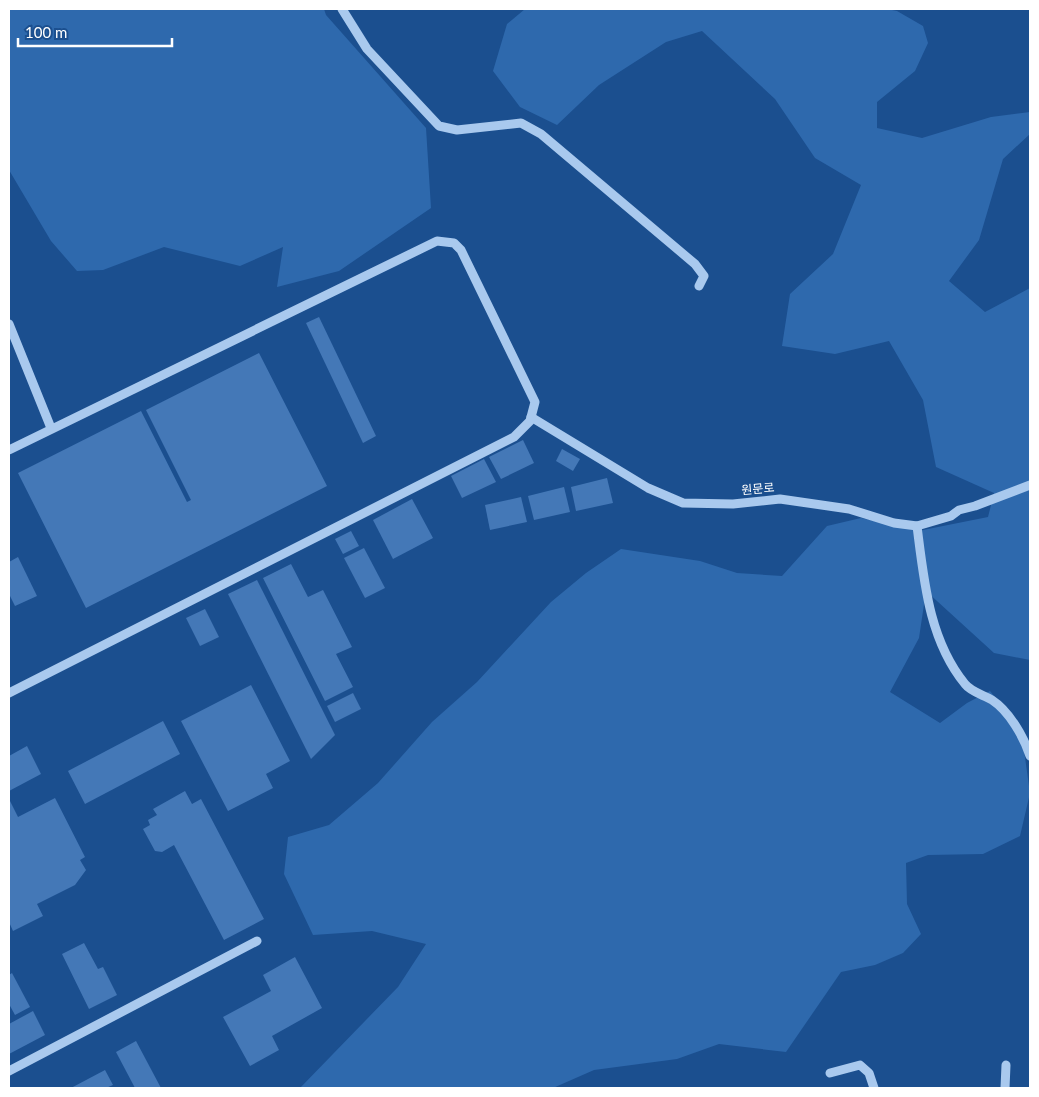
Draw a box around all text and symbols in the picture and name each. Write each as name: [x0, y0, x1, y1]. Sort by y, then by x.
scale bar: [18, 15, 171, 47]
text: 100 m: [25, 23, 67, 41]
street label: 원문로: [741, 480, 775, 497]

